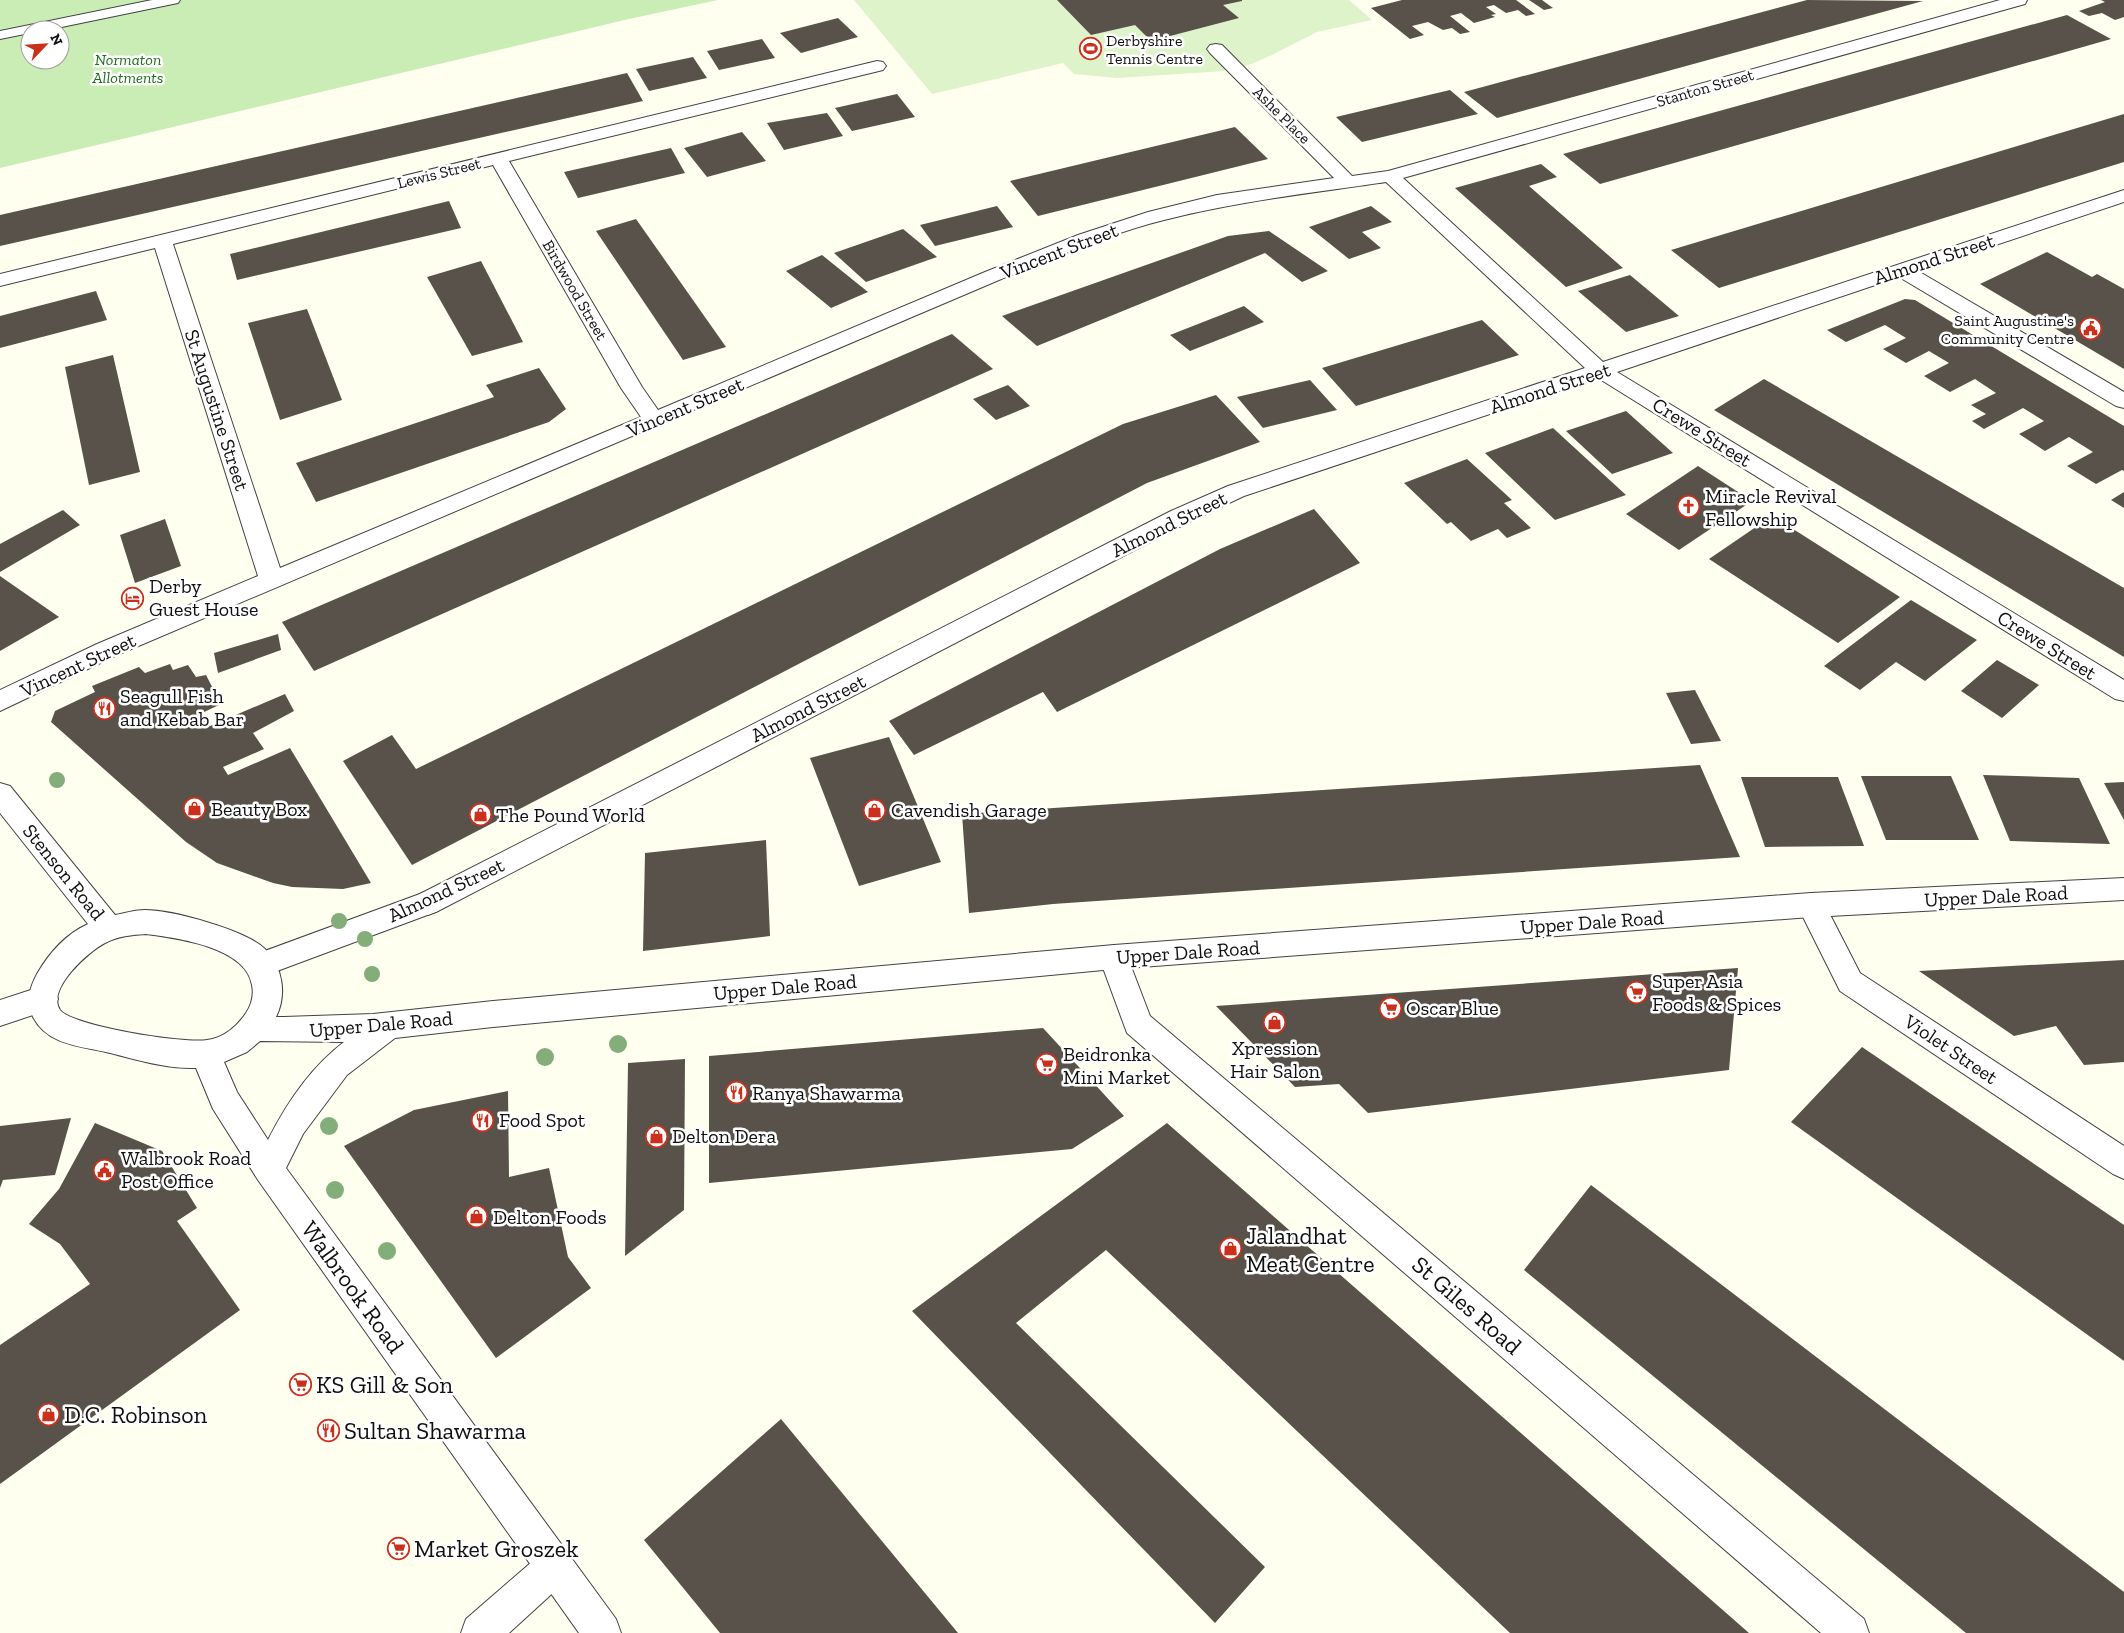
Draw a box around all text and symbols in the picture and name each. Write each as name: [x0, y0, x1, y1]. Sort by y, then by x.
north arrow: [20, 20, 70, 70]
text: N: [46, 31, 66, 48]
place label: Derbyshire Tennis Centre: [1106, 31, 1203, 68]
sports icon: Derbyshire Tennis Centre: [1078, 37, 1102, 61]
park label: Normaton Allotments: [91, 50, 164, 87]
street label: Stanton Street: [1654, 65, 1756, 111]
street label: Ashe Place: [1249, 82, 1315, 148]
street label: Lewis Street: [395, 153, 483, 193]
street label: Vincent Street: [996, 217, 1122, 285]
street label: Almond Street: [1871, 228, 1998, 290]
street label: Birdwood Street: [539, 236, 611, 344]
place label: Saint Augustine's Community Centre: [1941, 311, 2074, 348]
public building icon: Saint Augustine's Community Centre: [2078, 317, 2102, 341]
street label: St Augustine Street: [180, 326, 255, 494]
street label: Almond Street: [1487, 357, 1614, 419]
street label: Vincent Street: [622, 371, 747, 443]
street label: Crewe Street: [1648, 392, 1756, 472]
place label: Miracle Revival Fellowship: [1705, 484, 1837, 531]
street label: Almond Street: [1107, 485, 1231, 562]
church icon: Miracle Revival Fellowship: [1677, 495, 1701, 519]
place label: Derby Guest House: [149, 574, 258, 621]
hotel icon: Derby Guest House: [121, 586, 145, 610]
street label: Crewe Street: [1993, 605, 2101, 685]
street label: Vincent Street: [16, 628, 140, 703]
street label: Almond Street: [747, 669, 870, 747]
place label: Seagull Fish and Kebab Bar: [120, 684, 244, 731]
restaurant icon: Seagull Fish and Kebab Bar: [92, 696, 116, 720]
shop icon: Beauty Box: [183, 797, 207, 821]
place label: Beauty Box: [211, 797, 307, 821]
shop icon: Cavendish Garage: [863, 798, 887, 822]
place label: Cavendish Garage: [891, 798, 1047, 822]
shop icon: The Pound World: [468, 803, 492, 827]
place label: The Pound World: [496, 803, 645, 827]
street label: Stenson Road: [18, 819, 110, 925]
street label: Almond Street: [384, 852, 508, 927]
street label: Upper Dale Road: [1923, 880, 2069, 912]
street label: Upper Dale Road: [1519, 905, 1665, 939]
street label: Upper Dale Road: [1115, 935, 1261, 969]
street label: Upper Dale Road: [712, 969, 858, 1005]
place label: Super Asia Foods & Spices: [1652, 969, 1781, 1016]
supermarket icon: Super Asia Foods & Spices: [1624, 981, 1648, 1005]
supermarket icon: Oscar Blue: [1378, 996, 1402, 1020]
place label: Oscar Blue: [1406, 996, 1499, 1020]
street label: Upper Dale Road: [308, 1006, 454, 1042]
street label: Violet Street: [1899, 1008, 2003, 1089]
shop icon: Xpression Hair Salon: [1263, 1010, 1287, 1034]
place label: Xpression Hair Salon: [1230, 1036, 1321, 1083]
place label: Beidronka Mini Market: [1063, 1042, 1171, 1089]
supermarket icon: Beidronka Mini Market: [1035, 1053, 1059, 1077]
restaurant icon: Ranya Shawarma: [724, 1081, 748, 1105]
place label: Ranya Shawarma: [752, 1081, 901, 1105]
restaurant icon: Food Spot: [471, 1108, 495, 1132]
place label: Food Spot: [499, 1108, 586, 1132]
shop icon: Delton Dera: [644, 1124, 668, 1148]
place label: Delton Dera: [672, 1124, 776, 1148]
place label: Walbrook Road Post Office: [121, 1146, 251, 1193]
public building icon: Walbrook Road Post Office: [93, 1158, 117, 1182]
shop icon: Delton Foods: [465, 1205, 489, 1229]
place label: Delton Foods: [493, 1205, 607, 1229]
street label: Walbrook Road: [295, 1215, 411, 1359]
place label: Jalandhat Meat Centre: [1246, 1221, 1375, 1278]
shop icon: Jalandhat Meat Centre: [1218, 1237, 1242, 1261]
street label: St Giles Road: [1406, 1250, 1528, 1360]
place label: KS Gill & Son: [316, 1370, 453, 1399]
supermarket icon: KS Gill & Son: [288, 1372, 312, 1396]
place label: D.C. Robinson: [64, 1400, 208, 1429]
shop icon: D.C. Robinson: [36, 1402, 60, 1426]
place label: Sultan Shawarma: [344, 1416, 526, 1445]
restaurant icon: Sultan Shawarma: [316, 1418, 340, 1442]
place label: Market Groszek: [414, 1534, 579, 1563]
supermarket icon: Market Groszek: [386, 1536, 410, 1560]

